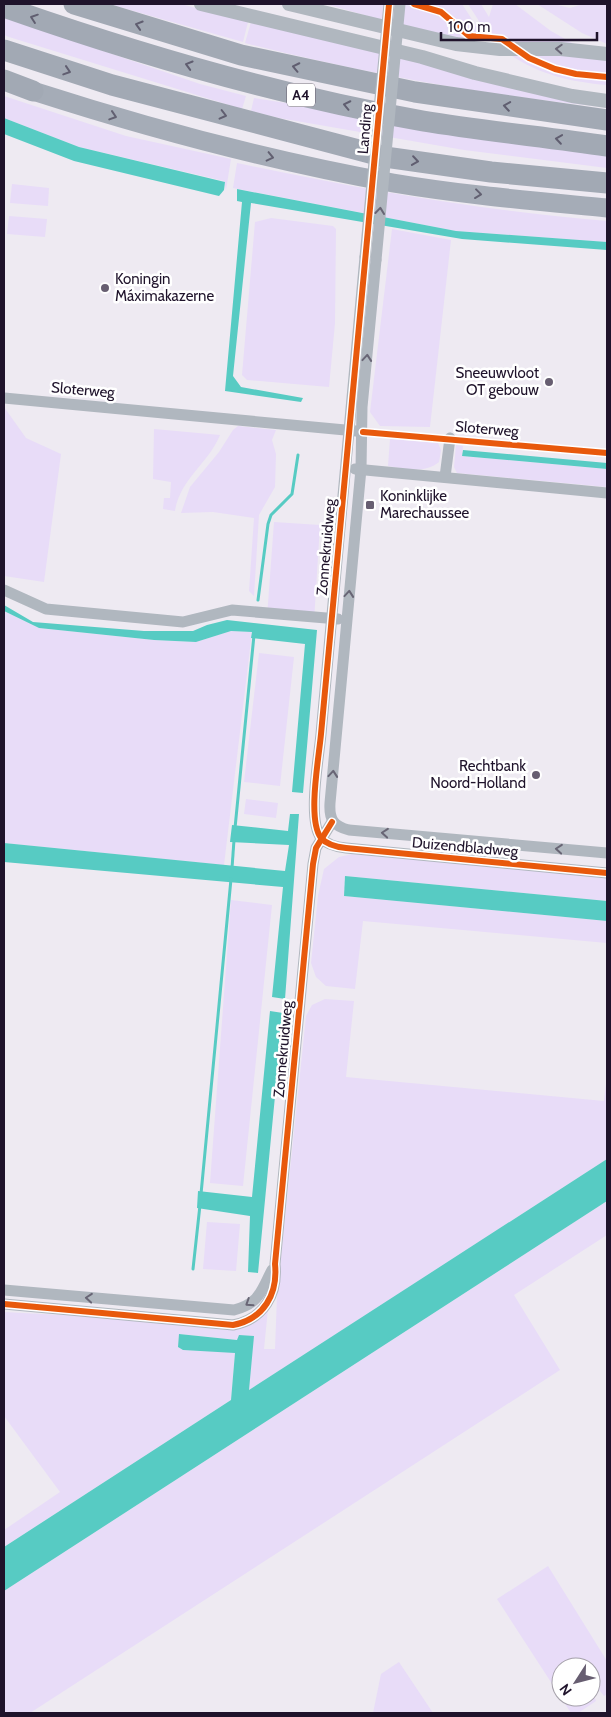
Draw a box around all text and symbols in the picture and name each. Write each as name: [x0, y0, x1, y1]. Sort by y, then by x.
scale bar: [441, 10, 597, 42]
one-way arrow: [30, 14, 39, 24]
text: 100 m: [448, 18, 490, 36]
one-way arrow: [135, 20, 143, 30]
one-way arrow: [555, 43, 563, 54]
one-way arrow: [186, 61, 194, 71]
one-way arrow: [291, 62, 300, 72]
one-way arrow: [62, 65, 70, 75]
road number: A4: [287, 84, 315, 106]
one-way arrow: [342, 100, 351, 111]
one-way arrow: [503, 102, 511, 112]
street label: Landing: [354, 103, 376, 155]
one-way arrow: [219, 109, 228, 120]
one-way arrow: [109, 111, 117, 121]
one-way arrow: [555, 134, 563, 145]
one-way arrow: [266, 152, 275, 162]
one-way arrow: [411, 155, 419, 166]
one-way arrow: [474, 188, 482, 199]
one-way arrow: [375, 207, 386, 215]
place label: Koningin Máximakazerne: [115, 270, 214, 305]
marker: Koningin Máximakazerne: [99, 282, 111, 294]
one-way arrow: [361, 354, 372, 362]
place label: Sneeuwvloot OT gebouw: [456, 364, 539, 399]
marker: Sneeuwvloot OT gebouw: [543, 376, 555, 388]
street label: Sloterweg: [51, 378, 116, 402]
street label: Sloterweg: [455, 417, 520, 441]
place label: Koninklijke Marechaussee: [380, 487, 470, 522]
street label: Zonnekruidweg: [313, 497, 339, 596]
marker: Koninklijke Marechaussee: [364, 499, 376, 511]
one-way arrow: [344, 590, 355, 598]
place label: Rechtbank Noord-Holland: [430, 757, 526, 792]
one-way arrow: [327, 769, 338, 777]
marker: Rechtbank Noord-Holland: [530, 769, 542, 781]
one-way arrow: [380, 828, 388, 839]
street label: Duizendbladweg: [411, 833, 519, 861]
one-way arrow: [554, 844, 562, 855]
street label: Zonnekruidweg: [270, 999, 296, 1098]
one-way arrow: [85, 1293, 93, 1304]
one-way arrow: [245, 1297, 254, 1307]
north arrow: [551, 1657, 601, 1707]
text: N: [555, 1680, 576, 1699]

